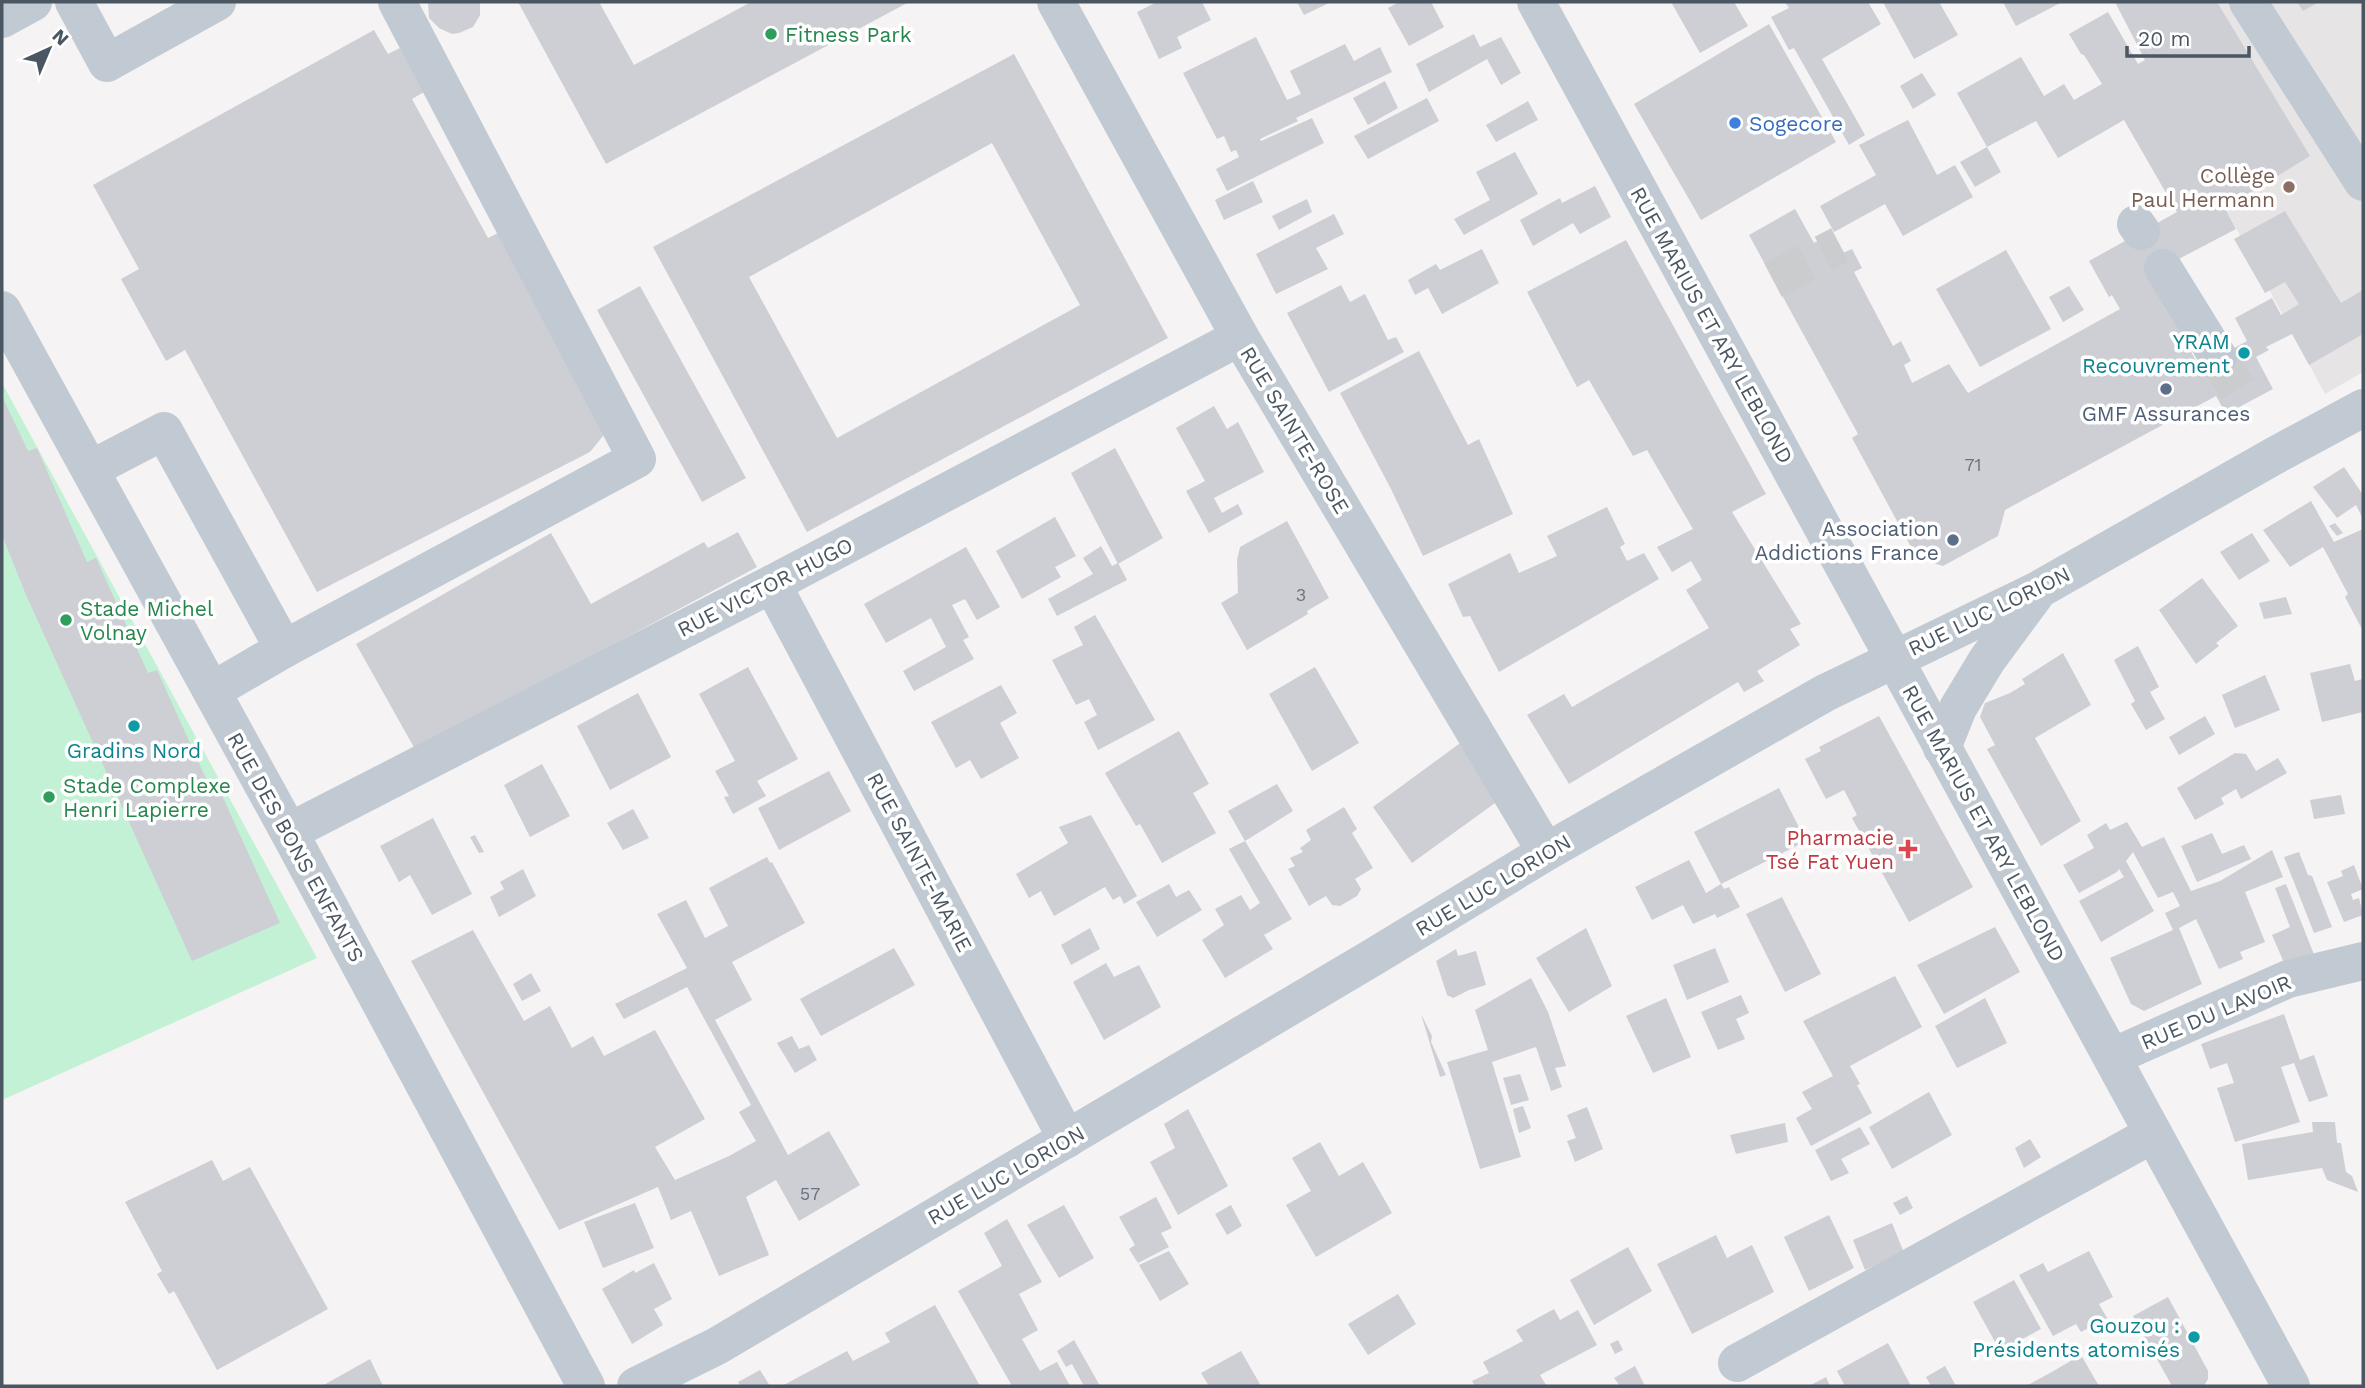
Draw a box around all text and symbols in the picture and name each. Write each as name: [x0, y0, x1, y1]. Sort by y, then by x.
north arrow: [14, 14, 84, 84]
scale bar: [2127, 14, 2250, 58]
place label: Fitness Park: [785, 22, 912, 47]
text: N: [47, 24, 74, 50]
marker: Fitness Park: [763, 26, 779, 42]
text: 20 m: [2138, 26, 2190, 51]
place label: Sogecore: [1749, 111, 1843, 136]
marker: Sogecore: [1727, 115, 1743, 131]
place label: Collège Paul Hermann: [2131, 163, 2275, 212]
marker: Collège Paul Hermann: [2281, 179, 2297, 195]
street label: RUE MARIUS ET ARY LEBLOND: [1625, 182, 1799, 468]
place label: YRAM Recouvrement: [2082, 329, 2230, 378]
street label: RUE SAINTE-ROSE: [1235, 342, 1355, 518]
marker: YRAM Recouvrement: [2236, 345, 2252, 361]
marker: GMF Assurances: [2158, 381, 2174, 397]
place label: GMF Assurances: [2082, 401, 2250, 426]
house number: 71: [1964, 454, 1982, 475]
place label: Association Addictions France: [1754, 516, 1939, 565]
street label: RUE VICTOR HUGO: [673, 532, 857, 642]
marker: Association Addictions France: [1945, 532, 1961, 548]
street label: RUE LUC LORION: [1904, 561, 2074, 661]
house number: 3: [1296, 584, 1306, 605]
place label: Stade Michel Volnay: [80, 596, 214, 645]
marker: Stade Michel Volnay: [58, 612, 74, 628]
street label: RUE MARIUS ET ARY LEBLOND: [1897, 680, 2071, 966]
marker: Gradins Nord: [126, 718, 142, 734]
street label: RUE DES BONS ENFANTS: [222, 728, 370, 966]
place label: Gradins Nord: [67, 738, 201, 763]
street label: RUE SAINTE-MARIE: [862, 768, 978, 956]
place label: Stade Complexe Henri Lapierre: [63, 773, 231, 822]
marker: Stade Complexe Henri Lapierre: [41, 789, 57, 805]
place label: Pharmacie Tsé Fat Yuen: [1766, 825, 1894, 874]
street label: RUE LUC LORION: [1411, 829, 1575, 941]
marker: Pharmacie Tsé Fat Yuen: [1900, 841, 1916, 857]
street label: RUE DU LAVOIR: [2137, 969, 2295, 1055]
street label: RUE LUC LORION: [923, 1120, 1089, 1230]
house number: 57: [800, 1183, 820, 1204]
place label: Gouzou : Présidents atomisés: [1972, 1313, 2180, 1362]
marker: Gouzou : Présidents atomisés: [2186, 1329, 2202, 1345]

